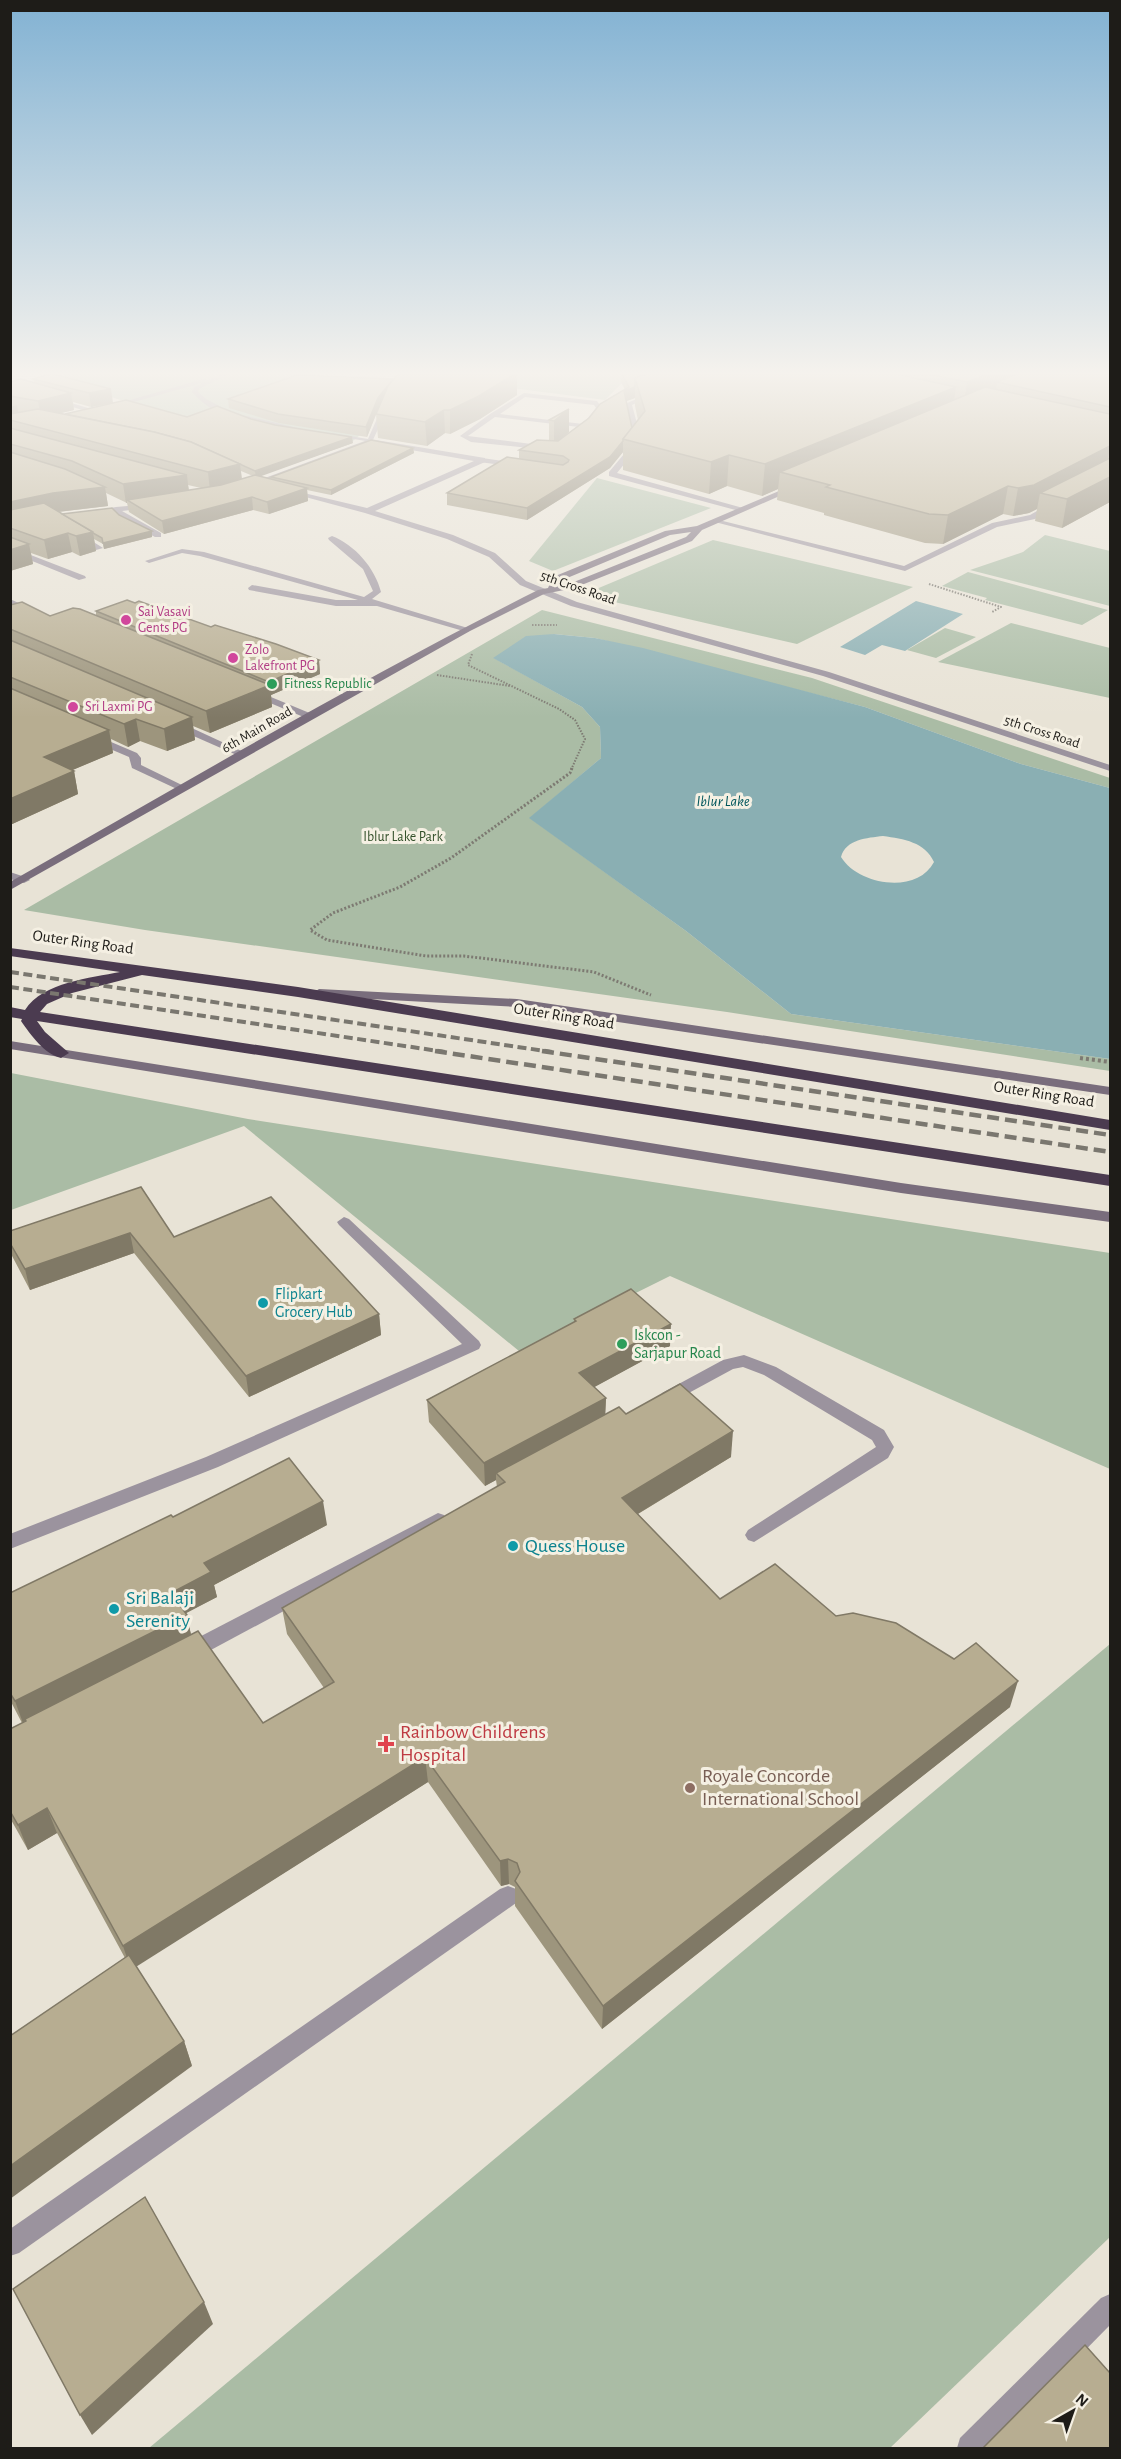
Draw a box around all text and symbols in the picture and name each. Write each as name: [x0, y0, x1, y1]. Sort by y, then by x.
street label: 5th Cross Road: [538, 569, 618, 607]
place label: Sai Vasavi Gents PG: [138, 605, 191, 635]
marker: Sai Vasavi Gents PG: [119, 613, 133, 627]
place label: Zolo Lakefront PG: [245, 643, 315, 673]
marker: Zolo Lakefront PG: [226, 651, 240, 665]
marker: Fitness Republic: [265, 677, 279, 691]
place label: Fitness Republic: [284, 677, 372, 691]
marker: Sri Laxmi PG: [66, 700, 80, 714]
place label: Sri Laxmi PG: [85, 700, 153, 714]
street label: 6th Main Road: [219, 704, 295, 756]
street label: 5th Cross Road: [1002, 713, 1082, 751]
water label: Iblur Lake: [696, 794, 750, 809]
park label: Iblur Lake Park: [363, 830, 443, 844]
street label: Outer Ring Road: [32, 927, 134, 957]
street label: Outer Ring Road: [513, 1000, 615, 1032]
street label: Outer Ring Road: [993, 1078, 1095, 1110]
place label: Flipkart Grocery Hub: [275, 1286, 353, 1321]
marker: Flipkart Grocery Hub: [256, 1296, 270, 1310]
place label: Iskcon - Sarjapur Road: [634, 1327, 721, 1362]
marker: Iskcon - Sarjapur Road: [615, 1337, 629, 1351]
place label: Quess House: [525, 1536, 625, 1556]
marker: Quess House: [506, 1539, 520, 1553]
place label: Sri Balaji Serenity: [126, 1588, 194, 1631]
marker: Sri Balaji Serenity: [107, 1602, 121, 1616]
place label: Rainbow Childrens Hospital: [400, 1722, 546, 1765]
marker: Rainbow Childrens Hospital: [377, 1735, 395, 1753]
place label: Royale Concorde International School: [702, 1766, 859, 1809]
marker: Royale Concorde International School: [683, 1781, 697, 1795]
north arrow: [1043, 2381, 1103, 2441]
text: N: [1073, 2391, 1091, 2410]

